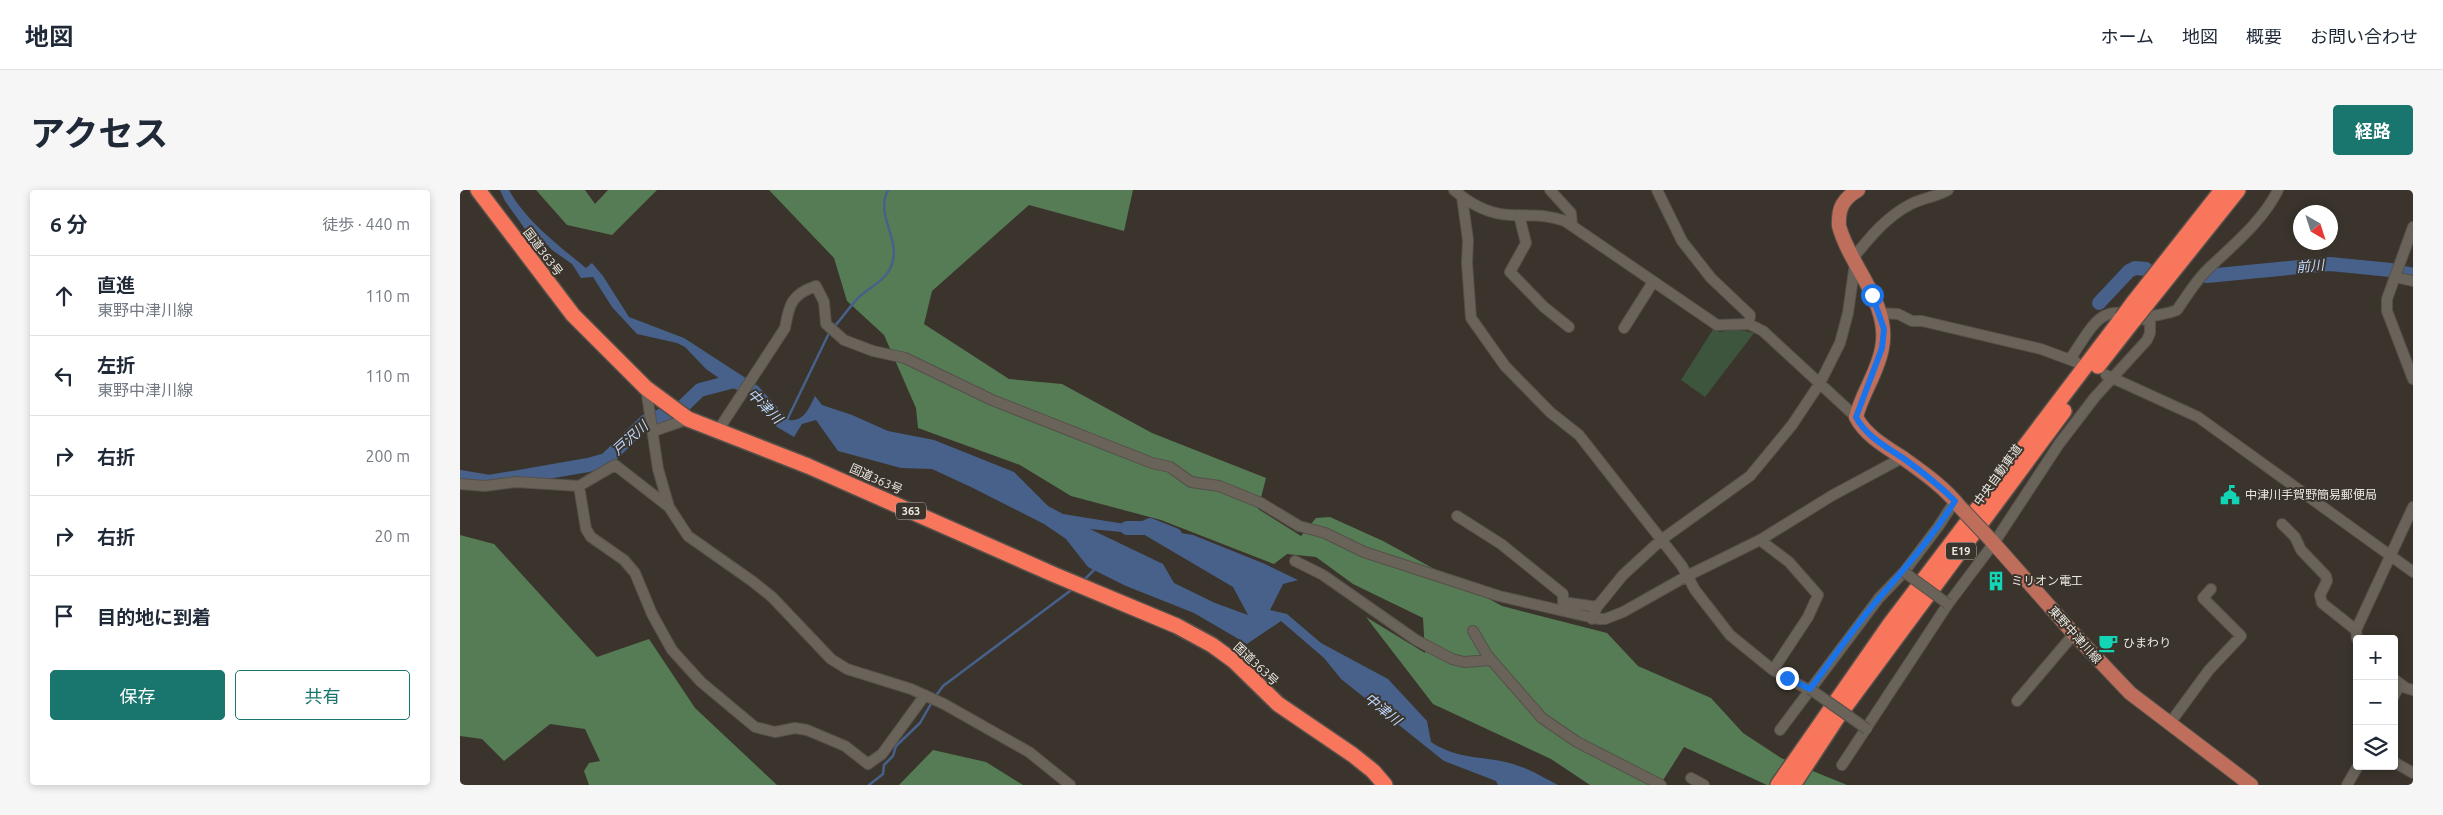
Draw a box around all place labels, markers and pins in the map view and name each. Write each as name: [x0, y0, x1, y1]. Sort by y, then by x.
public building icon: 中津川手賀野簡易郵便局: [2219, 484, 2241, 506]
place label: 中津川手賀野簡易郵便局: [2245, 488, 2377, 501]
building icon: ミリオン電工: [1985, 570, 2007, 592]
place label: ミリオン電工: [2011, 574, 2083, 587]
cafe icon: ひまわり: [2097, 632, 2119, 654]
place label: ひまわり: [2123, 636, 2171, 649]

